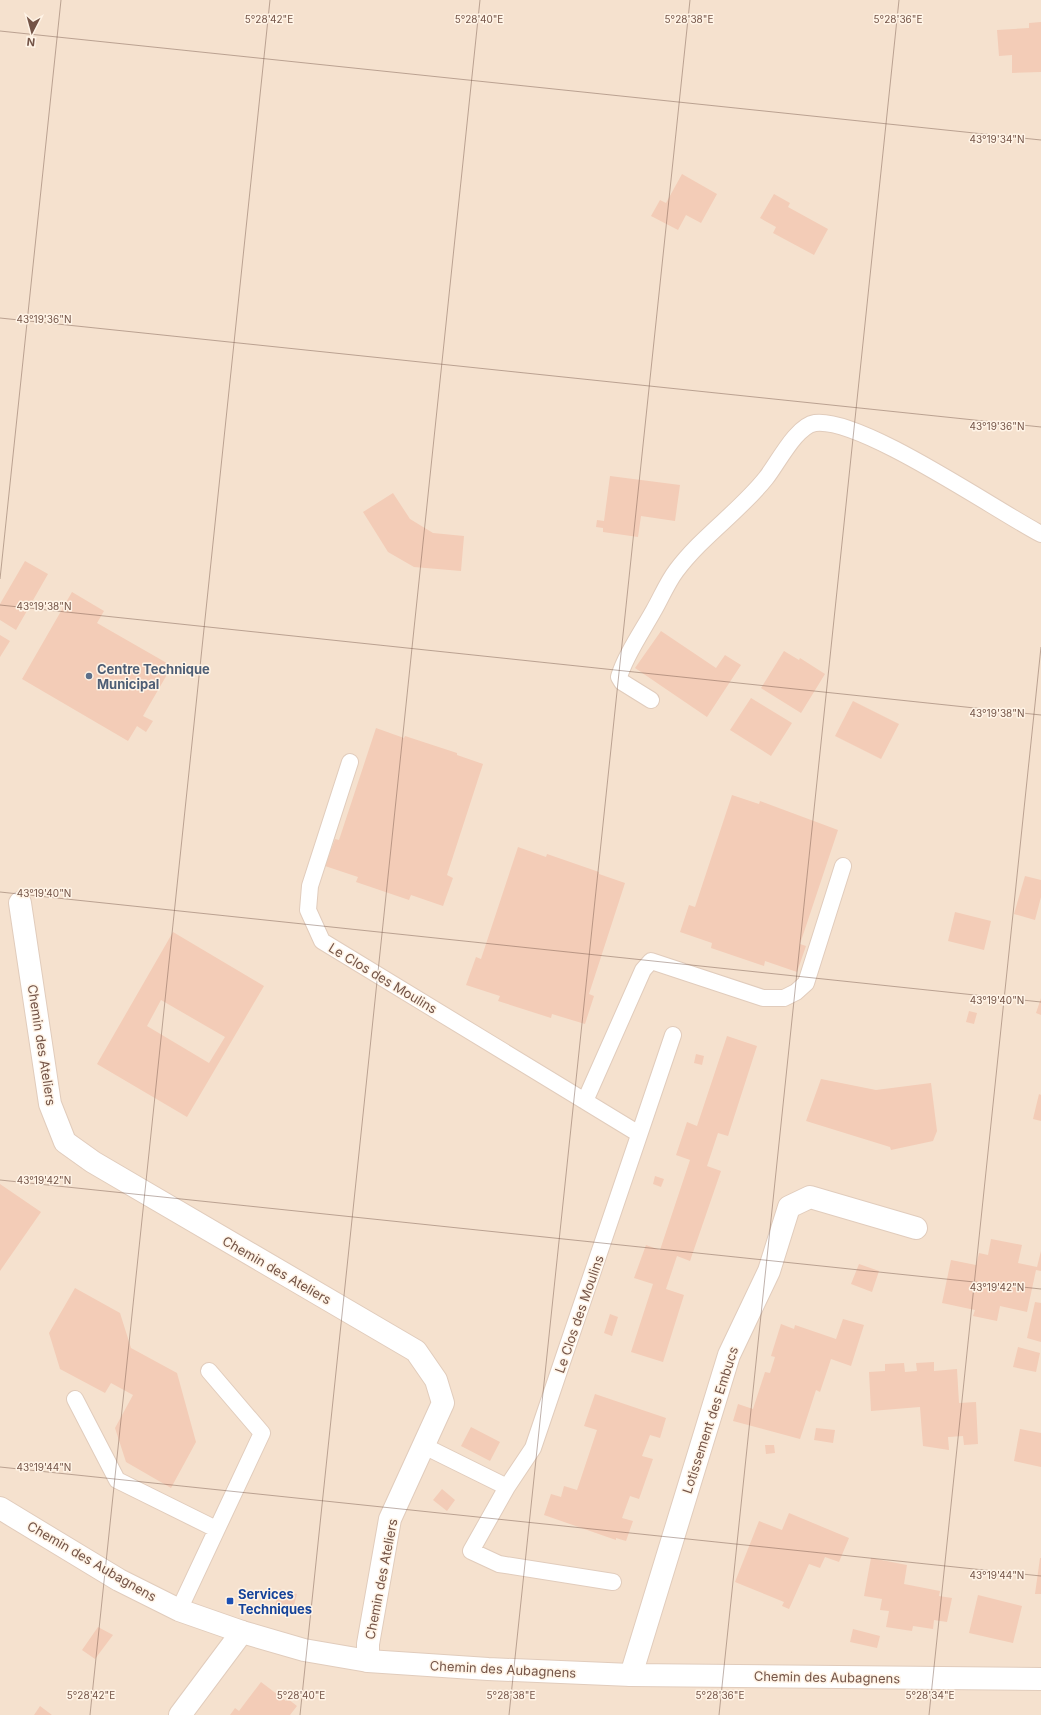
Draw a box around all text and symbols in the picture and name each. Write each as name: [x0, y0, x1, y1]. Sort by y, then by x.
north arrow: [12, 12, 52, 52]
text: 5°28'42"E: [245, 13, 293, 25]
text: 5°28'40"E: [455, 13, 503, 25]
text: 5°28'38"E: [665, 13, 713, 25]
text: 5°28'36"E: [874, 13, 922, 25]
text: N: [26, 35, 36, 49]
text: 43°19'34"N: [969, 133, 1025, 145]
text: 43°19'36"N: [17, 313, 71, 325]
text: 43°19'36"N: [970, 420, 1024, 432]
text: 43°19'38"N: [17, 600, 71, 612]
place label: Centre Technique Municipal: [97, 661, 210, 692]
marker: Centre Technique Municipal: [84, 671, 94, 681]
text: 43°19'38"N: [970, 707, 1024, 719]
text: 43°19'40"N: [17, 887, 71, 899]
street label: Le Clos des Moulins: [326, 939, 440, 1017]
street label: Chemin des Ateliers: [24, 983, 60, 1107]
text: 43°19'40"N: [970, 994, 1024, 1006]
text: 43°19'42"N: [17, 1174, 71, 1186]
street label: Chemin des Ateliers: [220, 1232, 334, 1308]
street label: Le Clos des Moulins: [551, 1253, 607, 1375]
text: 43°19'42"N: [970, 1281, 1024, 1293]
street label: Lotissement des Embucs: [679, 1344, 741, 1496]
text: 43°19'44"N: [17, 1461, 71, 1473]
street label: Chemin des Aubagnens: [25, 1517, 160, 1605]
street label: Chemin des Ateliers: [361, 1517, 401, 1641]
text: 43°19'44"N: [970, 1569, 1024, 1581]
place label: Services Techniques: [238, 1586, 312, 1617]
marker: Services Techniques: [225, 1596, 235, 1606]
street label: Chemin des Aubagnens: [429, 1657, 577, 1681]
street label: Chemin des Aubagnens: [754, 1668, 901, 1686]
text: 5°28'42"E: [67, 1689, 115, 1701]
text: 5°28'40"E: [277, 1689, 325, 1701]
text: 5°28'38"E: [487, 1689, 535, 1701]
text: 5°28'36"E: [696, 1689, 744, 1701]
text: 5°28'34"E: [905, 1689, 955, 1701]

